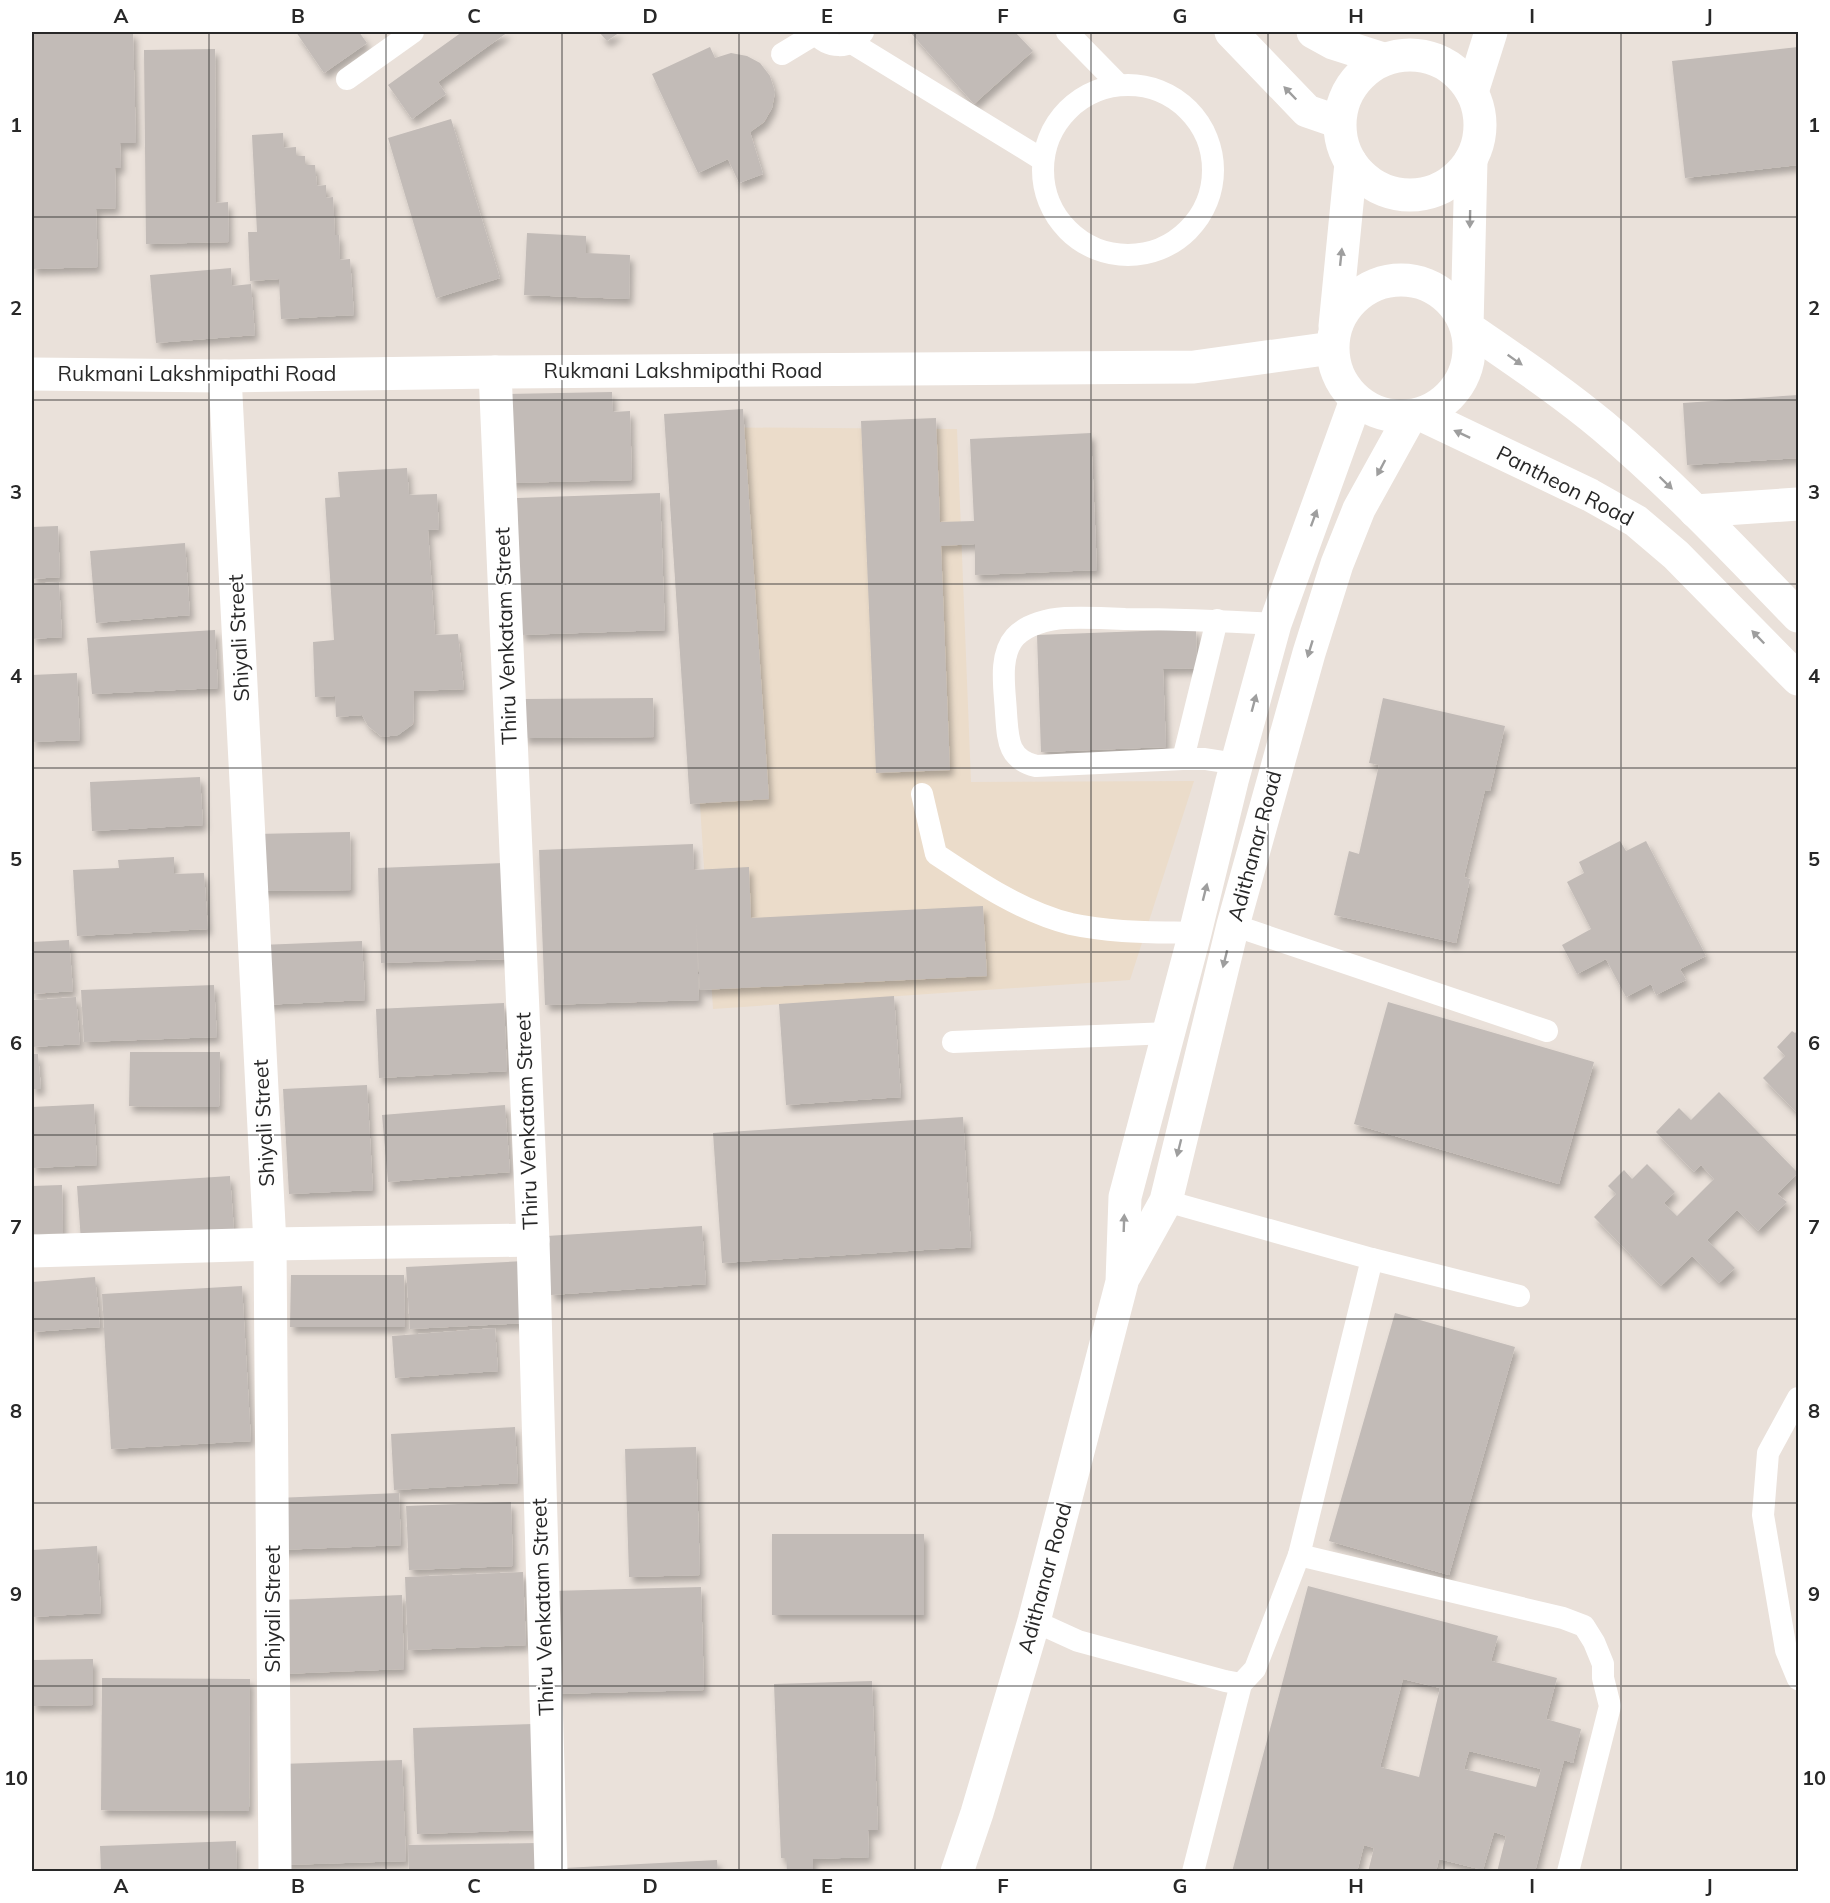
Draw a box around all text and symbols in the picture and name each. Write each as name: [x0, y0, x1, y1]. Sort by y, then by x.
text: A: [114, 3, 129, 28]
text: B: [291, 3, 305, 28]
text: C: [467, 3, 481, 28]
text: D: [642, 3, 658, 28]
text: E: [821, 3, 833, 28]
text: F: [997, 3, 1009, 28]
text: G: [1173, 3, 1187, 28]
text: H: [1348, 3, 1364, 28]
text: I: [1529, 3, 1535, 28]
text: J: [1705, 3, 1713, 28]
one-way arrow: [1284, 86, 1297, 101]
text: 1: [10, 112, 22, 137]
text: 1: [1808, 112, 1820, 137]
one-way arrow: [1465, 209, 1474, 228]
one-way arrow: [1336, 248, 1346, 267]
text: 2: [10, 295, 22, 320]
text: 2: [1808, 295, 1820, 320]
one-way arrow: [1507, 354, 1523, 366]
street label: Rukmani Lakshmipathi Road: [544, 357, 822, 383]
street label: Rukmani Lakshmipathi Road: [58, 360, 336, 386]
one-way arrow: [1453, 430, 1470, 439]
street label: Pantheon Road: [1493, 439, 1638, 531]
one-way arrow: [1376, 460, 1386, 477]
one-way arrow: [1659, 476, 1674, 490]
text: 3: [10, 479, 22, 504]
text: 3: [1808, 479, 1820, 504]
one-way arrow: [1309, 508, 1319, 526]
street label: Thiru Venkatam Street: [488, 527, 522, 745]
street label: Shiyali Street: [222, 574, 254, 702]
one-way arrow: [1751, 631, 1765, 645]
one-way arrow: [1305, 640, 1314, 658]
text: 4: [10, 663, 22, 688]
text: 4: [1808, 663, 1820, 688]
one-way arrow: [1250, 694, 1259, 712]
street label: Adithanar Road: [1221, 768, 1287, 924]
text: 5: [10, 846, 22, 871]
text: 5: [1808, 846, 1820, 871]
one-way arrow: [1201, 883, 1211, 901]
one-way arrow: [1220, 950, 1230, 968]
street label: Thiru Venkatam Street: [509, 1012, 543, 1230]
text: 6: [10, 1030, 22, 1055]
text: 6: [1808, 1030, 1820, 1055]
street label: Shiyali Street: [247, 1059, 279, 1187]
one-way arrow: [1173, 1139, 1183, 1157]
text: 7: [10, 1214, 22, 1239]
one-way arrow: [1120, 1214, 1129, 1233]
text: 7: [1808, 1214, 1820, 1239]
text: 8: [10, 1398, 22, 1423]
text: 8: [1808, 1398, 1820, 1423]
street label: Thiru Venkatam Street: [525, 1498, 559, 1716]
street label: Adithanar Road: [1011, 1500, 1077, 1656]
street label: Shiyali Street: [259, 1545, 285, 1673]
text: 9: [10, 1581, 22, 1606]
text: 9: [1808, 1581, 1820, 1606]
text: 10: [4, 1765, 28, 1790]
text: 10: [1802, 1765, 1826, 1790]
text: A: [114, 1873, 129, 1898]
text: B: [291, 1873, 305, 1898]
text: C: [467, 1873, 481, 1898]
text: D: [642, 1873, 658, 1898]
text: E: [821, 1873, 833, 1898]
text: F: [997, 1873, 1009, 1898]
text: G: [1173, 1873, 1187, 1898]
text: H: [1348, 1873, 1364, 1898]
text: I: [1529, 1873, 1535, 1898]
text: J: [1705, 1873, 1713, 1898]

